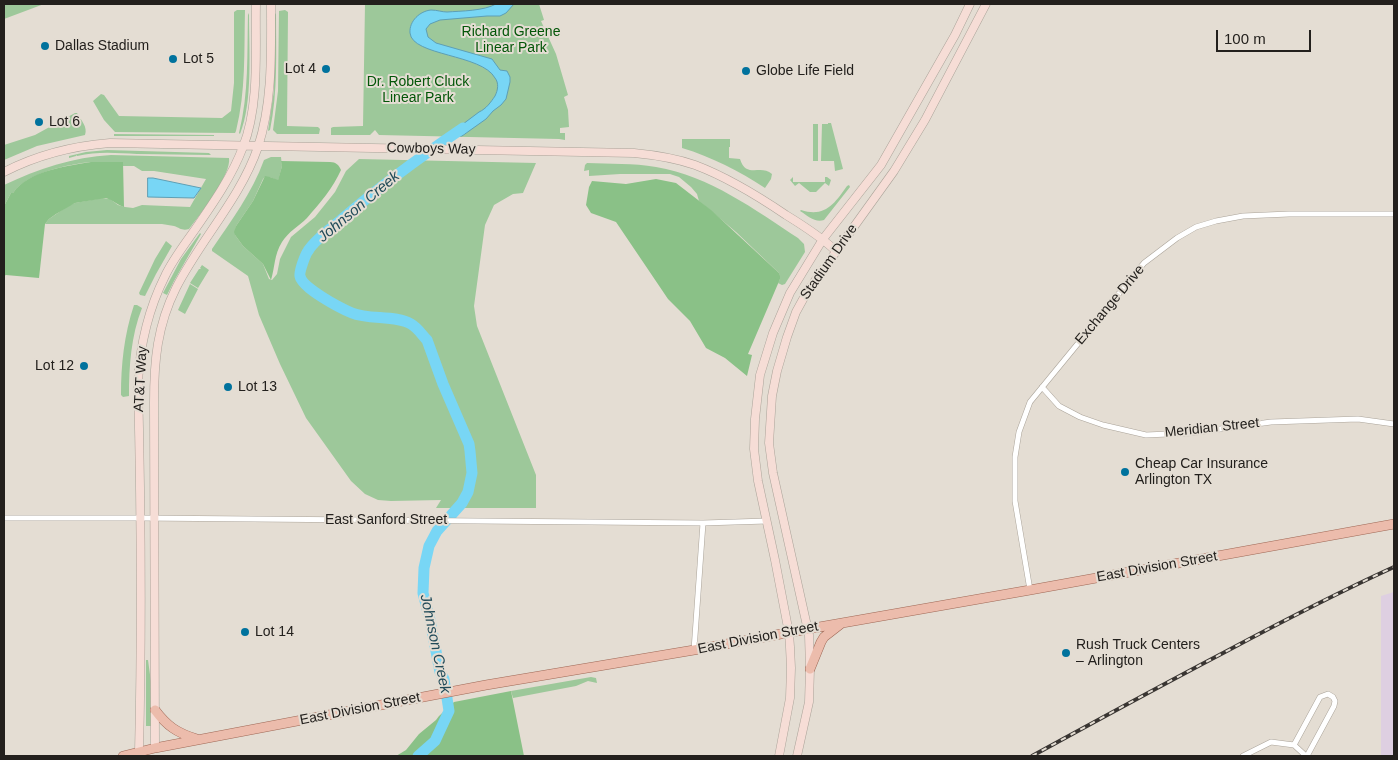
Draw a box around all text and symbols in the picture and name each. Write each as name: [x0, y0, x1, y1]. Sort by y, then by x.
scale bar: [1218, 20, 1313, 52]
park label: Richard Greene Linear Park: [462, 24, 560, 56]
text: 100 m: [1224, 30, 1266, 47]
place label: Dallas Stadium: [55, 38, 149, 54]
marker: Dallas Stadium: [39, 40, 51, 52]
place label: Lot 5: [183, 51, 214, 67]
marker: Lot 5: [167, 53, 179, 65]
place label: Lot 4: [285, 61, 316, 77]
marker: Lot 4: [320, 63, 332, 75]
place label: Globe Life Field: [756, 63, 854, 79]
marker: Globe Life Field: [740, 65, 752, 77]
park label: Dr. Robert Cluck Linear Park: [367, 74, 469, 106]
place label: Lot 6: [49, 114, 80, 130]
marker: Lot 6: [33, 116, 45, 128]
street label: Cowboys Way: [386, 140, 476, 158]
water label: Johnson Creek: [315, 168, 403, 246]
street label: Stadium Drive: [797, 221, 861, 303]
street label: Exchange Drive: [1072, 262, 1148, 348]
street label: AT&T Way: [131, 346, 151, 412]
place label: Lot 12: [35, 358, 74, 374]
marker: Lot 12: [78, 360, 90, 372]
place label: Lot 13: [238, 379, 277, 395]
marker: Lot 13: [222, 381, 234, 393]
street label: Meridian Street: [1164, 415, 1260, 441]
place label: Cheap Car Insurance Arlington TX: [1135, 456, 1268, 488]
marker: Cheap Car Insurance Arlington TX: [1119, 466, 1131, 478]
street label: East Sanford Street: [325, 512, 447, 528]
street label: East Division Street: [1095, 548, 1219, 586]
water label: Johnson Creek: [416, 593, 454, 695]
street label: East Division Street: [696, 618, 820, 658]
place label: Lot 14: [255, 624, 294, 640]
marker: Lot 14: [239, 626, 251, 638]
place label: Rush Truck Centers – Arlington: [1076, 637, 1200, 670]
marker: Rush Truck Centers – Arlington: [1060, 647, 1072, 659]
street label: East Division Street: [298, 689, 422, 729]

